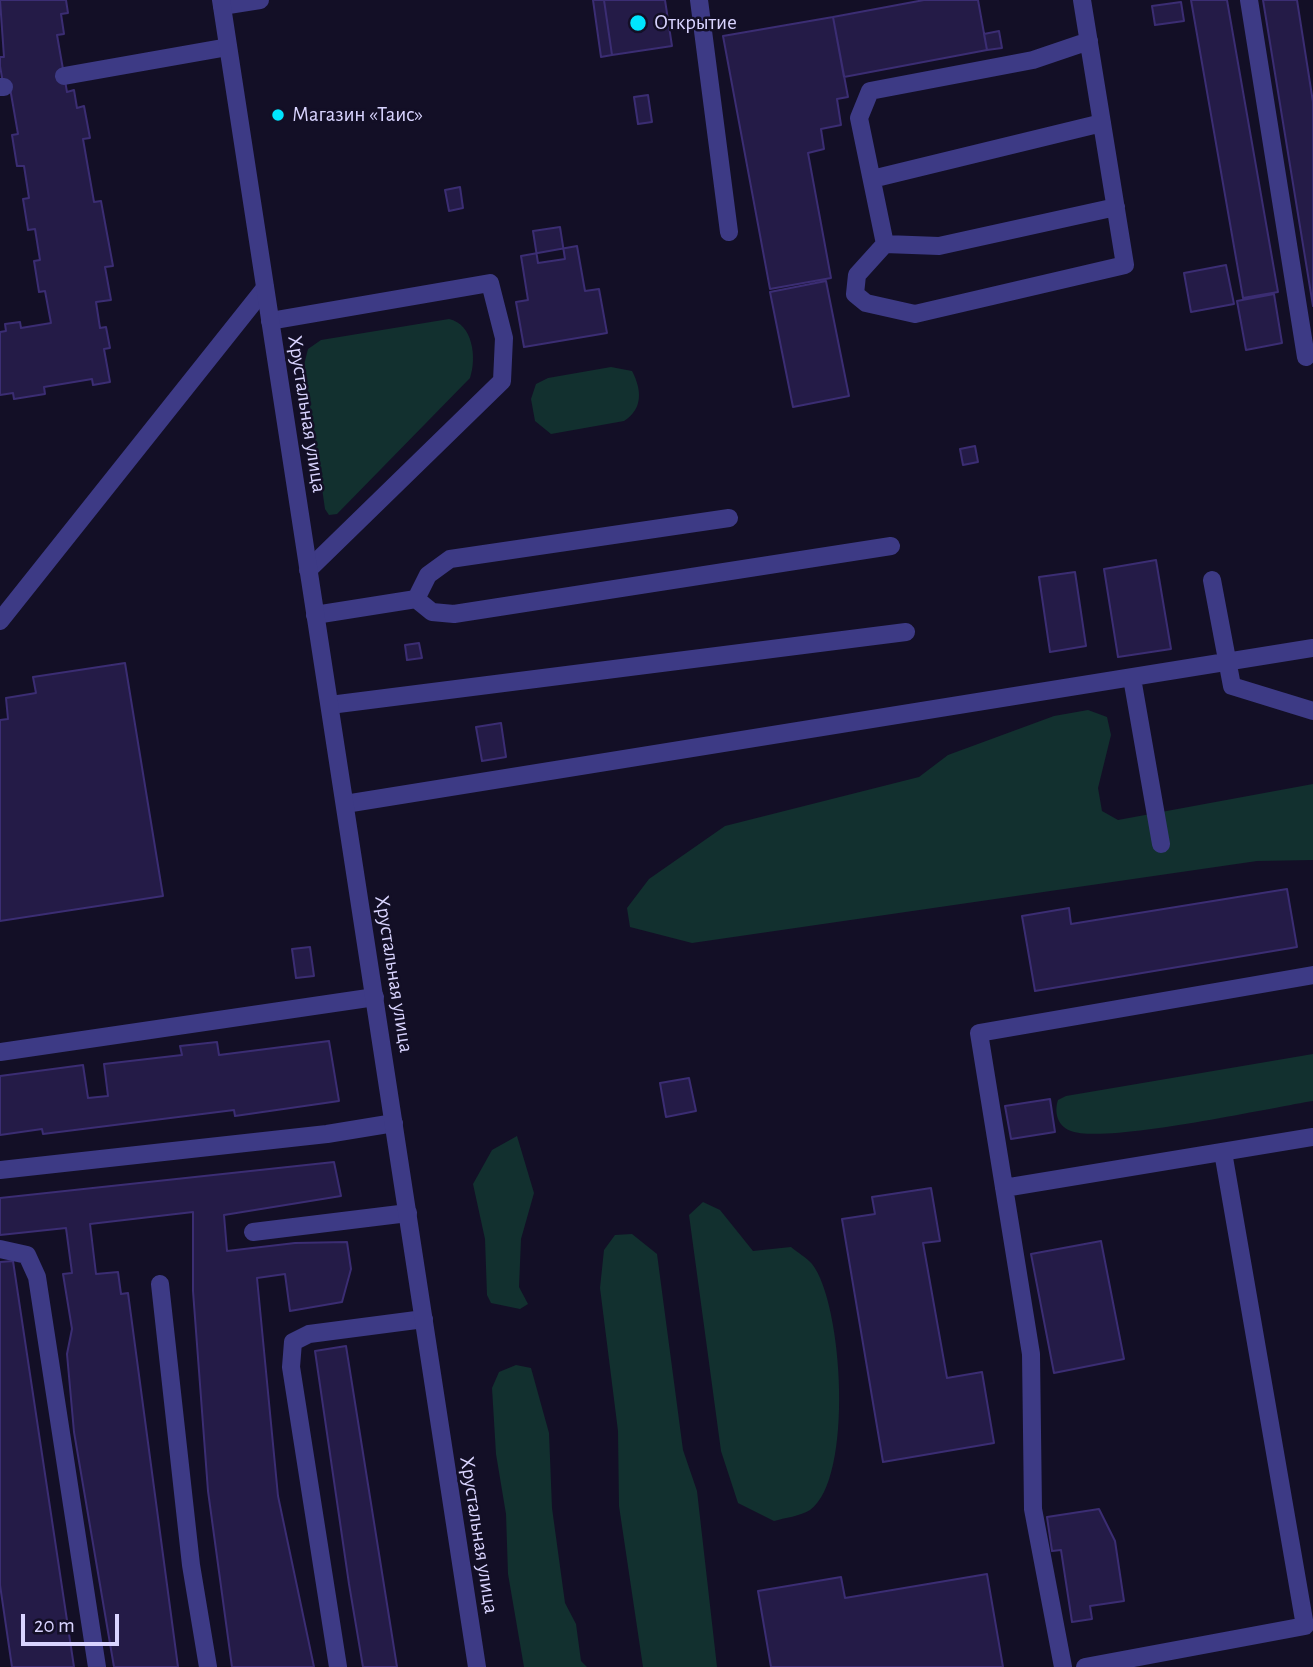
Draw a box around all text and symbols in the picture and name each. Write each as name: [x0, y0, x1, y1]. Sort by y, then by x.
place label: Открытие: [654, 10, 737, 36]
marker: Открытие: [628, 13, 648, 33]
place label: Магазин «Таис»: [292, 102, 423, 128]
marker: Магазин «Таис»: [270, 107, 286, 123]
street label: Хрустальная улица: [282, 333, 332, 495]
street label: Хрустальная улица: [369, 893, 419, 1055]
street label: Хрустальная улица: [454, 1454, 504, 1616]
scale bar: [24, 1600, 122, 1644]
text: 20 m: [34, 1615, 75, 1636]

